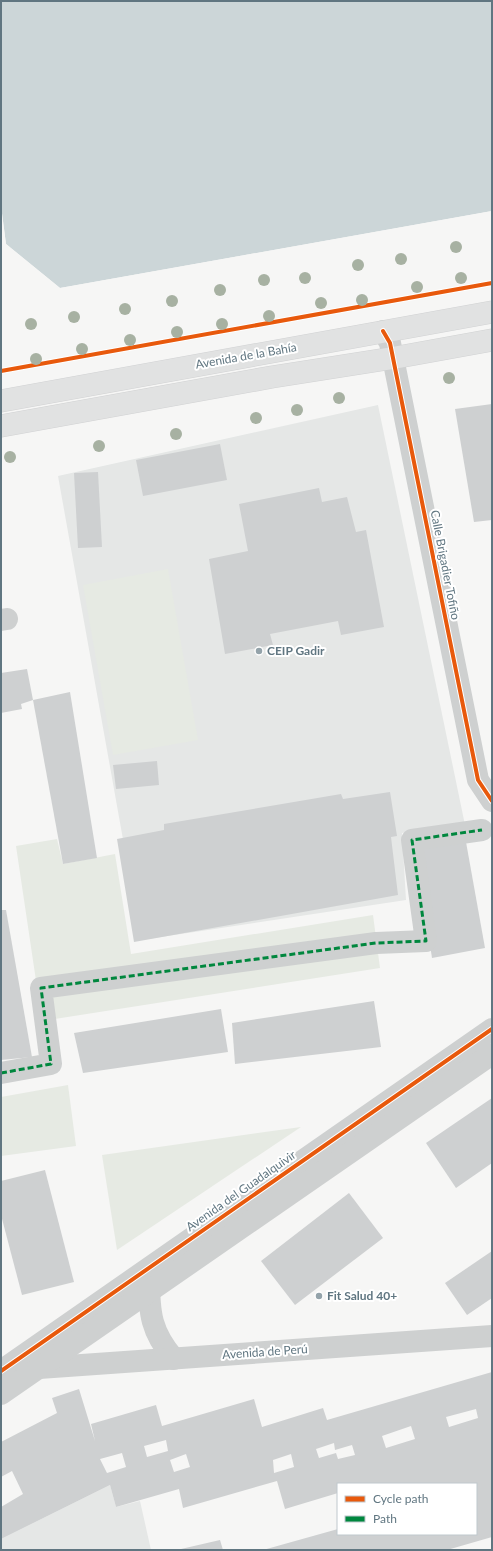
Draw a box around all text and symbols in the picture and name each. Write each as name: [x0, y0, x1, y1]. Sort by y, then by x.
street label: Avenida de la Bahía: [194, 339, 298, 372]
street label: Calle Brigadier Tofiño: [427, 509, 464, 621]
place label: CEIP Gadir: [267, 643, 325, 658]
marker: CEIP Gadir: [254, 646, 264, 656]
street label: Avenida del Guadalquivir: [183, 1147, 299, 1234]
place label: Fit Salud 40+: [327, 1288, 397, 1303]
marker: Fit Salud 40+: [314, 1291, 324, 1301]
street label: Avenida de Perú: [222, 1341, 308, 1362]
legend: [337, 1483, 477, 1535]
text: Cycle path: [373, 1491, 428, 1506]
text: Path: [373, 1511, 397, 1526]

